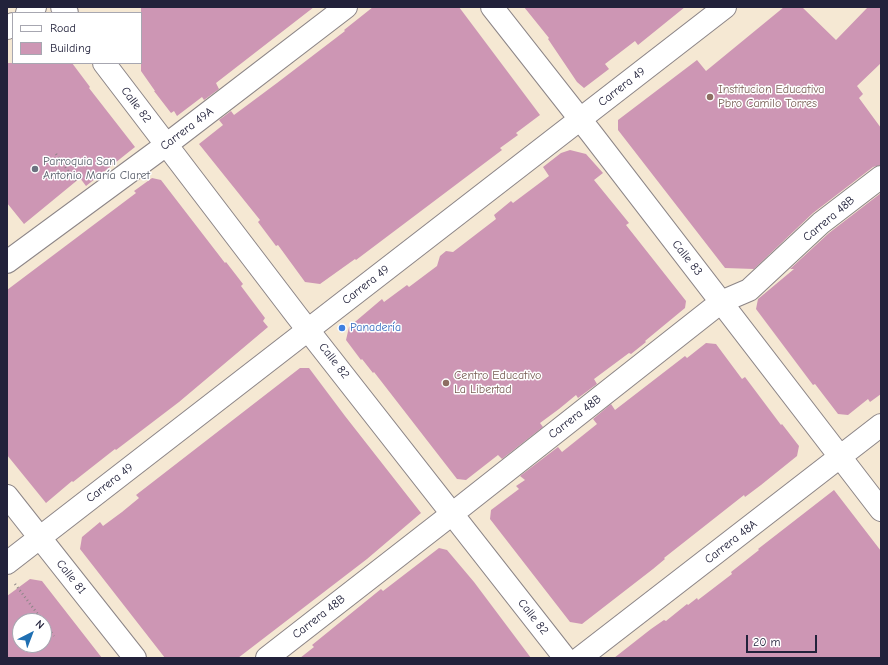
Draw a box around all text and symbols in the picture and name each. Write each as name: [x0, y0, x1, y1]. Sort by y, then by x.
legend: [12, 12, 142, 64]
text: Road: [50, 21, 76, 35]
text: Building: [50, 41, 91, 55]
street label: Carrera 49: [596, 64, 648, 110]
place label: Institucion Educativa Pbro Camilo Torres: [718, 83, 824, 111]
street label: Calle 82: [118, 84, 154, 126]
marker: Institucion Educativa Pbro Camilo Torres: [705, 92, 715, 102]
street label: Carrera 49A: [158, 104, 216, 154]
place label: Parroquia San Antonio María Claret: [43, 155, 150, 183]
marker: Parroquia San Antonio María Claret: [30, 164, 40, 174]
street label: Carrera 48B: [800, 193, 858, 245]
street label: Calle 83: [669, 237, 705, 279]
street label: Carrera 49: [340, 262, 392, 308]
place label: Panadería: [350, 321, 401, 335]
marker: Panadería: [337, 323, 347, 333]
street label: Calle 82: [316, 340, 352, 382]
place label: Centro Educativo La Libertad: [454, 369, 541, 397]
marker: Centro Educativo La Libertad: [441, 378, 451, 388]
street label: Carrera 48B: [546, 392, 604, 442]
street label: Carrera 49: [84, 460, 136, 506]
street label: Carrera 48A: [702, 517, 760, 567]
street label: Calle 81: [53, 557, 89, 597]
street label: Carrera 48B: [290, 592, 348, 642]
street label: Calle 82: [515, 596, 551, 638]
north arrow: [12, 613, 52, 653]
text: N: [33, 617, 47, 632]
scale bar: [748, 627, 819, 653]
text: 20 m: [753, 635, 781, 649]

